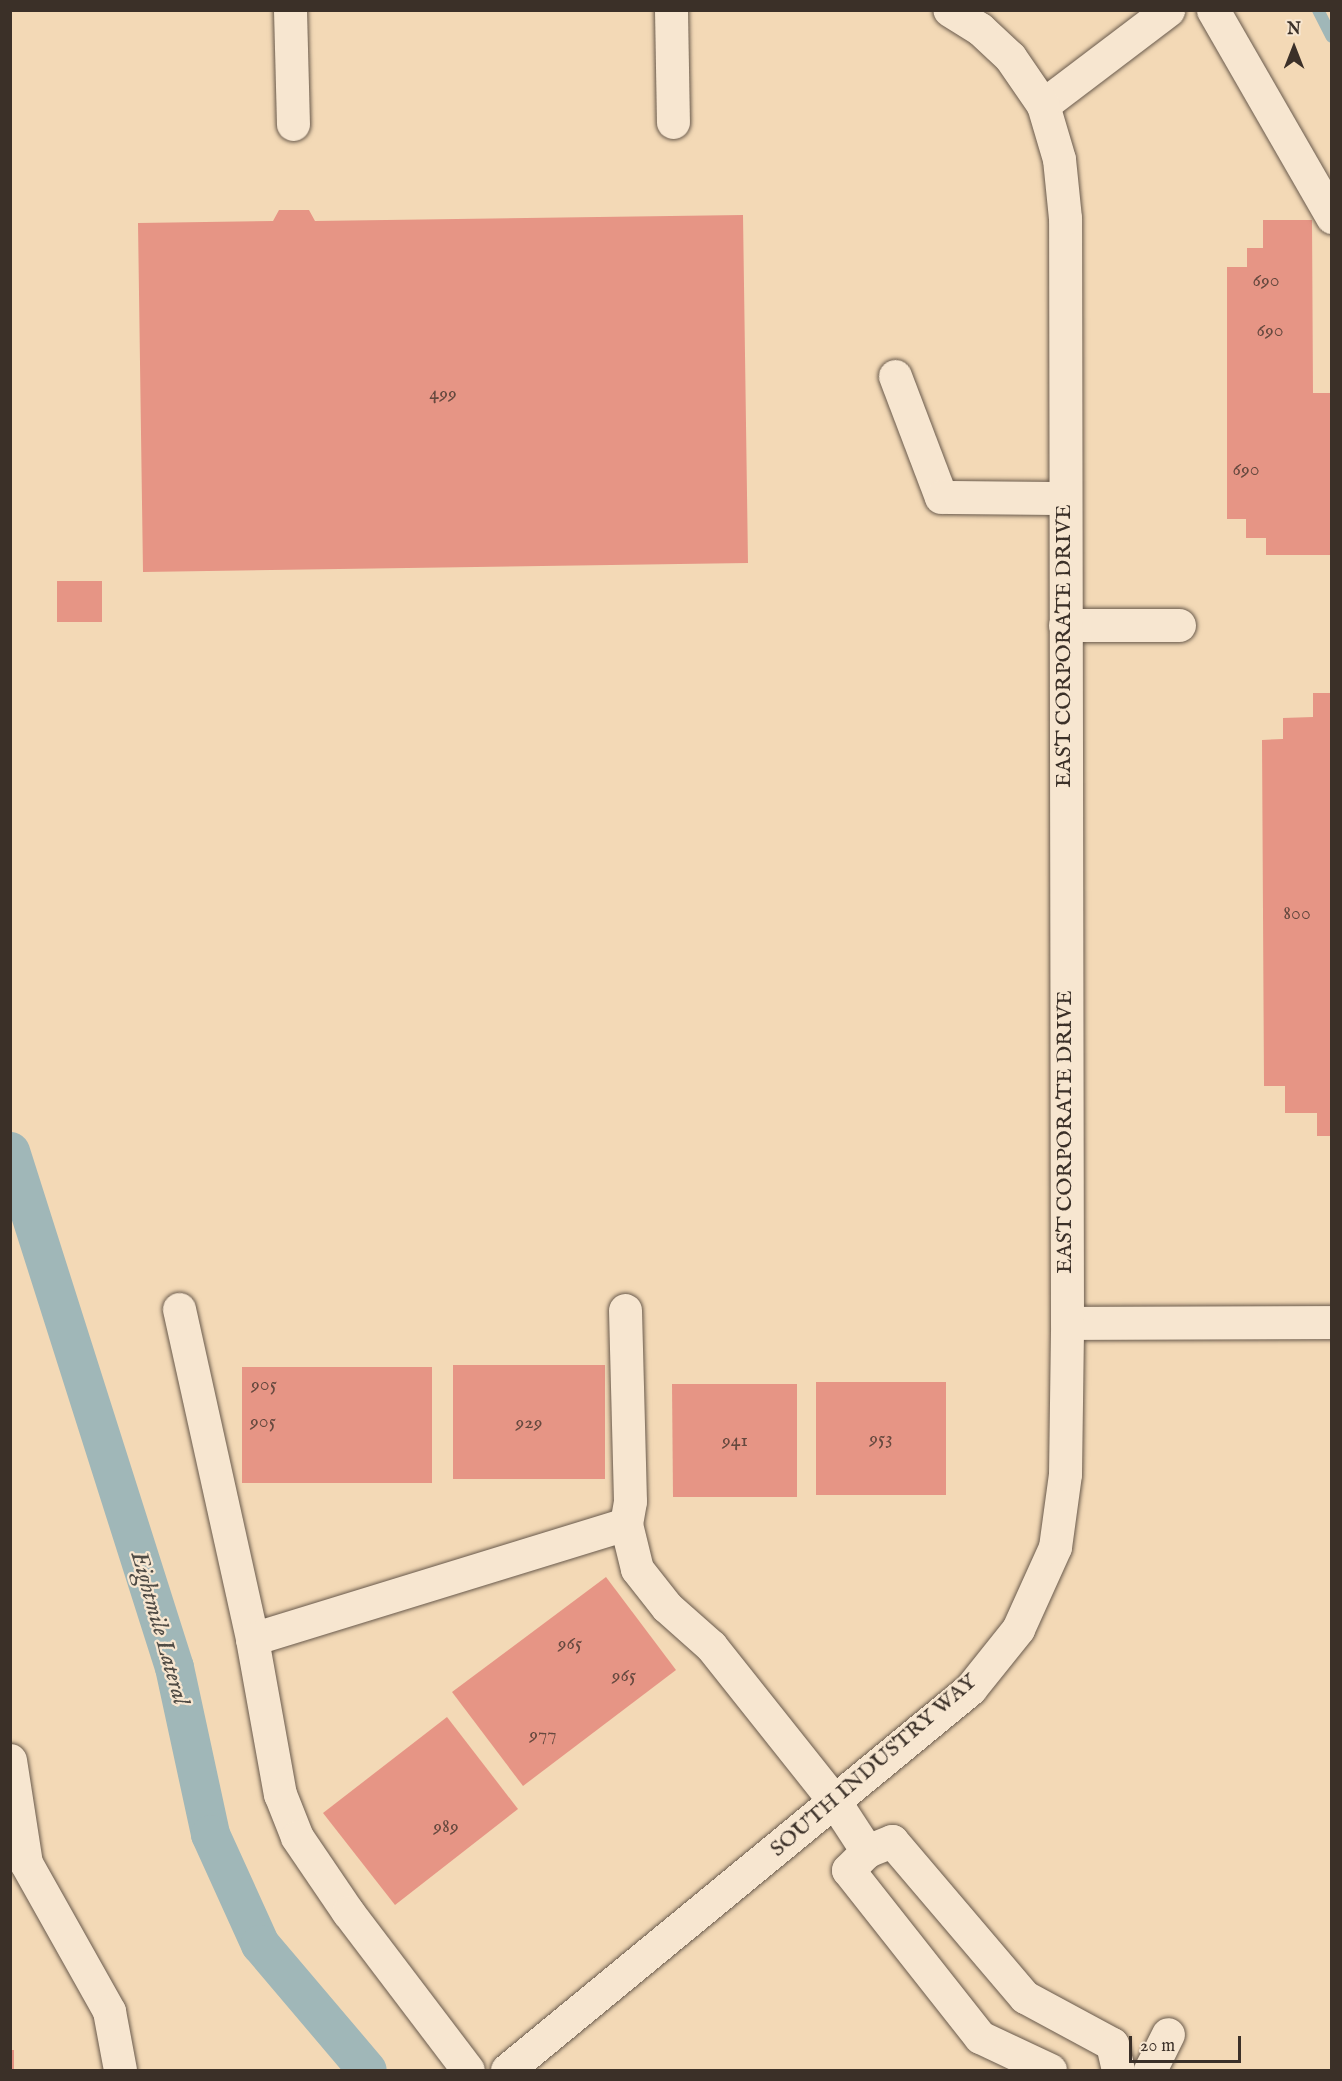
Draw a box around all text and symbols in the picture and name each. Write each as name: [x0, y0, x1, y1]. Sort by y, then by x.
north arrow: [1264, 18, 1324, 78]
text: N: [1287, 20, 1301, 40]
house number: 690: [1253, 268, 1279, 292]
house number: 690: [1257, 318, 1283, 342]
house number: 499: [429, 381, 457, 405]
house number: 690: [1233, 457, 1259, 481]
street label: EAST CORPORATE DRIVE: [1052, 504, 1078, 788]
house number: 800: [1283, 901, 1311, 925]
street label: EAST CORPORATE DRIVE: [1053, 990, 1079, 1274]
house number: 905: [251, 1372, 277, 1396]
house number: 905: [250, 1409, 276, 1433]
house number: 929: [516, 1410, 542, 1434]
house number: 953: [869, 1426, 893, 1450]
house number: 941: [722, 1428, 748, 1452]
water label: Eightmile Lateral: [123, 1548, 195, 1708]
house number: 965: [558, 1631, 582, 1655]
house number: 965: [612, 1663, 636, 1687]
street label: SOUTH INDUSTRY WAY: [765, 1669, 983, 1863]
house number: 977: [529, 1722, 557, 1746]
house number: 989: [433, 1814, 459, 1838]
scale bar: [1132, 2024, 1244, 2062]
text: 20 m: [1140, 2035, 1175, 2058]

